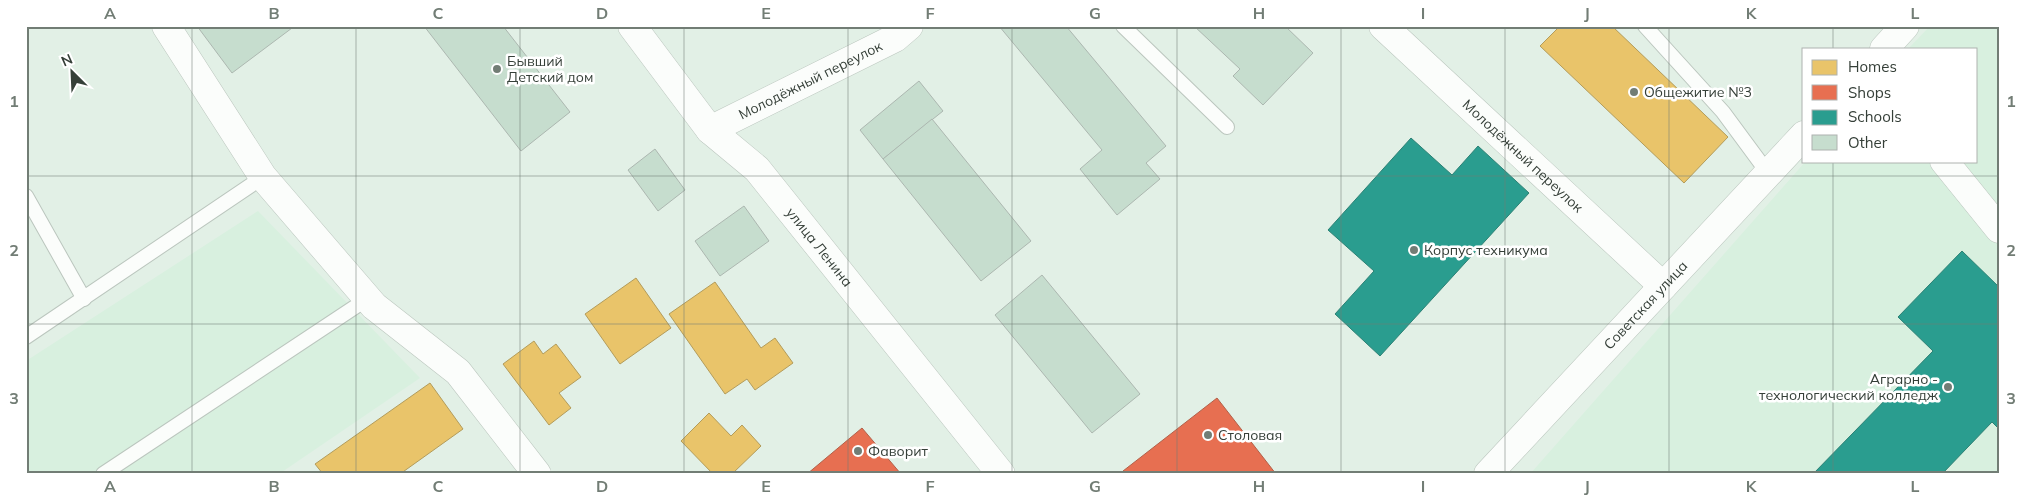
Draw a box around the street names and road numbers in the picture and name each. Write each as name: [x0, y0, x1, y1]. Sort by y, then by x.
street label: Молодёжный переулок: [735, 37, 886, 123]
street label: Молодёжный переулок: [1459, 96, 1587, 217]
street label: улица Ленина: [782, 204, 857, 290]
street label: Советская улица: [1600, 257, 1691, 353]

